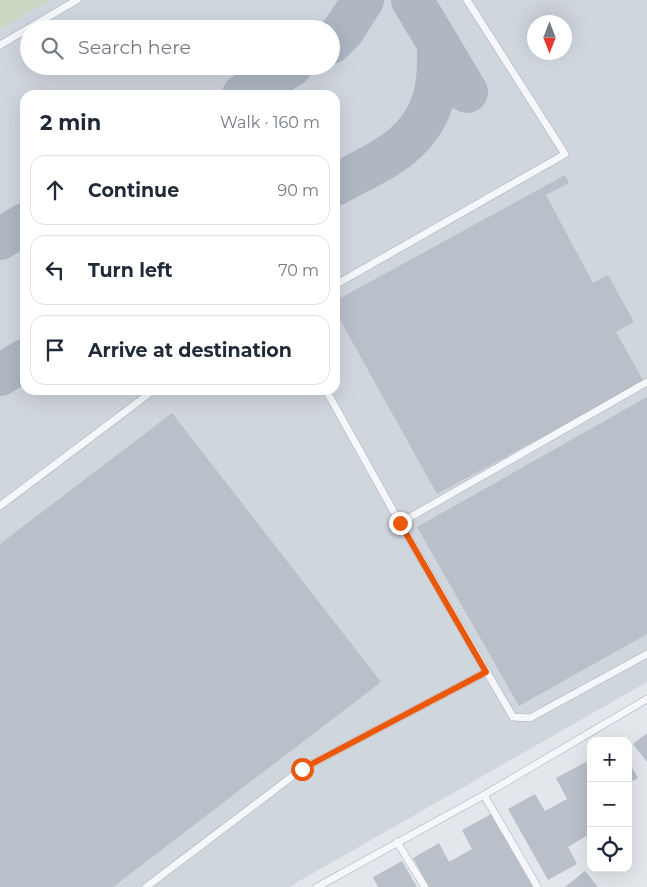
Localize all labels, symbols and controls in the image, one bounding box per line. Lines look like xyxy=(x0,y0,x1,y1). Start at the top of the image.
north arrow xyxy=(527,15,572,60)
search box xyxy=(20,20,340,75)
icon: search xyxy=(38,34,66,62)
text: Search here xyxy=(78,36,191,59)
text: 2 min xyxy=(40,110,101,135)
text: Walk · 160 m xyxy=(220,113,320,132)
icon: ahead xyxy=(41,176,69,204)
text: Continue xyxy=(88,179,179,202)
text: 90 m xyxy=(277,181,319,200)
icon: left xyxy=(41,256,69,284)
text: Turn left xyxy=(88,259,173,282)
text: 70 m xyxy=(278,261,319,280)
icon: arrive xyxy=(41,336,69,364)
text: Arrive at destination xyxy=(88,339,292,362)
route end xyxy=(389,512,412,535)
map controls xyxy=(587,737,632,872)
button: + xyxy=(587,737,632,782)
route start xyxy=(291,758,314,781)
button: − xyxy=(587,782,632,827)
button: locate xyxy=(587,827,632,872)

